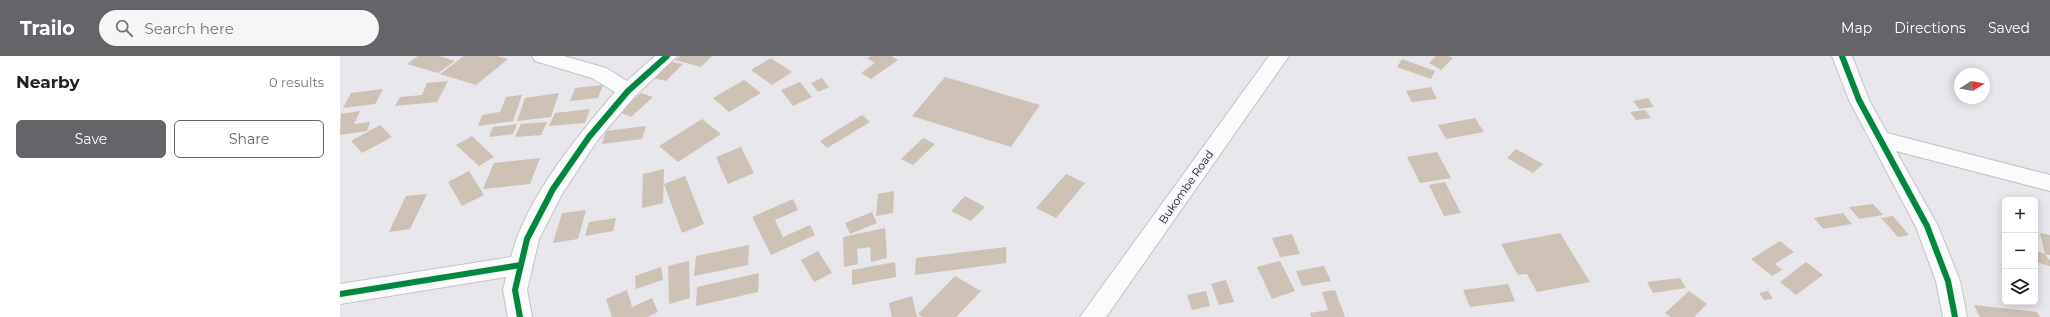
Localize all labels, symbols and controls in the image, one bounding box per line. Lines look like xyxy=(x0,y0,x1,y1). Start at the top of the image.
search box xyxy=(99,10,379,46)
text: Trailo xyxy=(20,17,75,40)
icon: search xyxy=(113,17,135,39)
text: Search here xyxy=(145,19,234,38)
text: Map xyxy=(1841,19,1872,37)
text: Directions xyxy=(1894,19,1966,37)
text: Saved xyxy=(1988,19,2030,37)
north arrow xyxy=(1954,68,1990,104)
text: Nearby xyxy=(16,72,80,92)
text: 0 results xyxy=(269,74,324,90)
button: Save xyxy=(16,120,166,158)
button: Share xyxy=(174,120,324,158)
street label: Bukombe Road xyxy=(1156,148,1216,226)
map controls xyxy=(2002,197,2038,305)
button: + xyxy=(2002,197,2038,233)
button: − xyxy=(2002,233,2038,269)
button: layers xyxy=(2002,269,2038,305)

